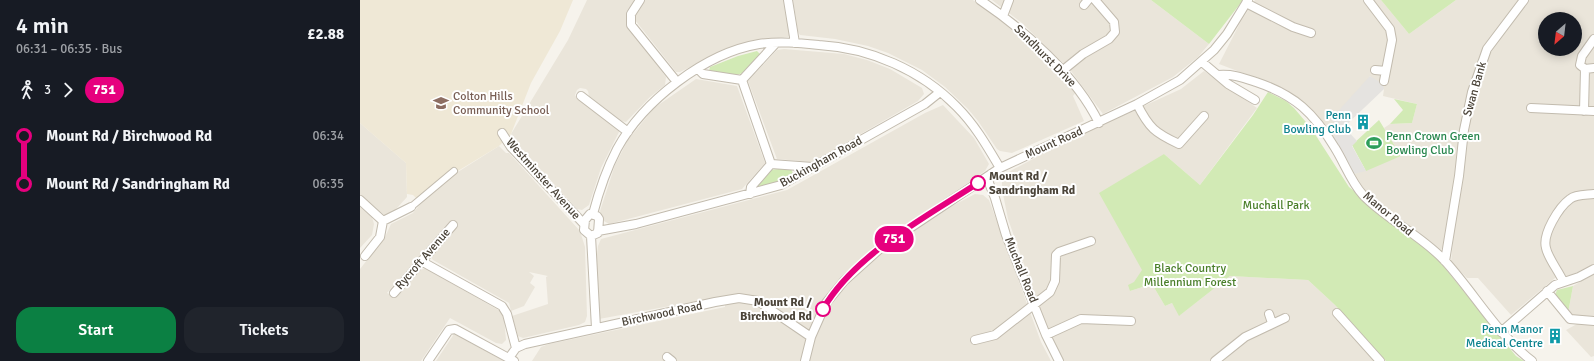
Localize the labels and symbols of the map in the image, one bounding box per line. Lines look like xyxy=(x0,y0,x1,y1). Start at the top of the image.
north arrow xyxy=(1538,12,1582,56)
street label: Sandhurst Drive xyxy=(1011,22,1079,90)
street label: Swan Bank xyxy=(1460,60,1490,118)
place label: Colton Hills Community School xyxy=(453,89,550,118)
school or university icon: Colton Hills Community School xyxy=(432,94,450,112)
place label: Penn Bowling Club xyxy=(1283,108,1351,137)
building icon: Penn Bowling Club xyxy=(1354,113,1372,131)
street label: Mount Road xyxy=(1023,124,1085,162)
place label: Penn Crown Green Bowling Club xyxy=(1386,129,1480,158)
street label: Buckingham Road xyxy=(777,133,865,191)
sports icon: Penn Crown Green Bowling Club xyxy=(1365,134,1383,152)
street label: Westminster Avenue xyxy=(502,135,584,223)
place label: Mount Rd / Sandringham Rd xyxy=(989,169,1076,198)
marker: Mount Rd / Sandringham Rd xyxy=(970,175,986,191)
street label: Manor Road xyxy=(1360,189,1416,239)
park label: Muchall Park xyxy=(1242,198,1310,213)
street label: Rycroft Avenue xyxy=(392,225,454,293)
line badge: 751 xyxy=(871,226,917,252)
street label: Muchall Road xyxy=(1001,235,1041,305)
park label: Black Country Millennium Forest xyxy=(1144,261,1236,290)
place label: Mount Rd / Birchwood Rd xyxy=(740,295,813,324)
street label: Birchwood Road xyxy=(620,298,704,330)
marker: Mount Rd / Birchwood Rd xyxy=(815,301,831,317)
place label: Penn Manor Medical Centre xyxy=(1466,322,1544,351)
building icon: Penn Manor Medical Centre xyxy=(1546,327,1564,345)

